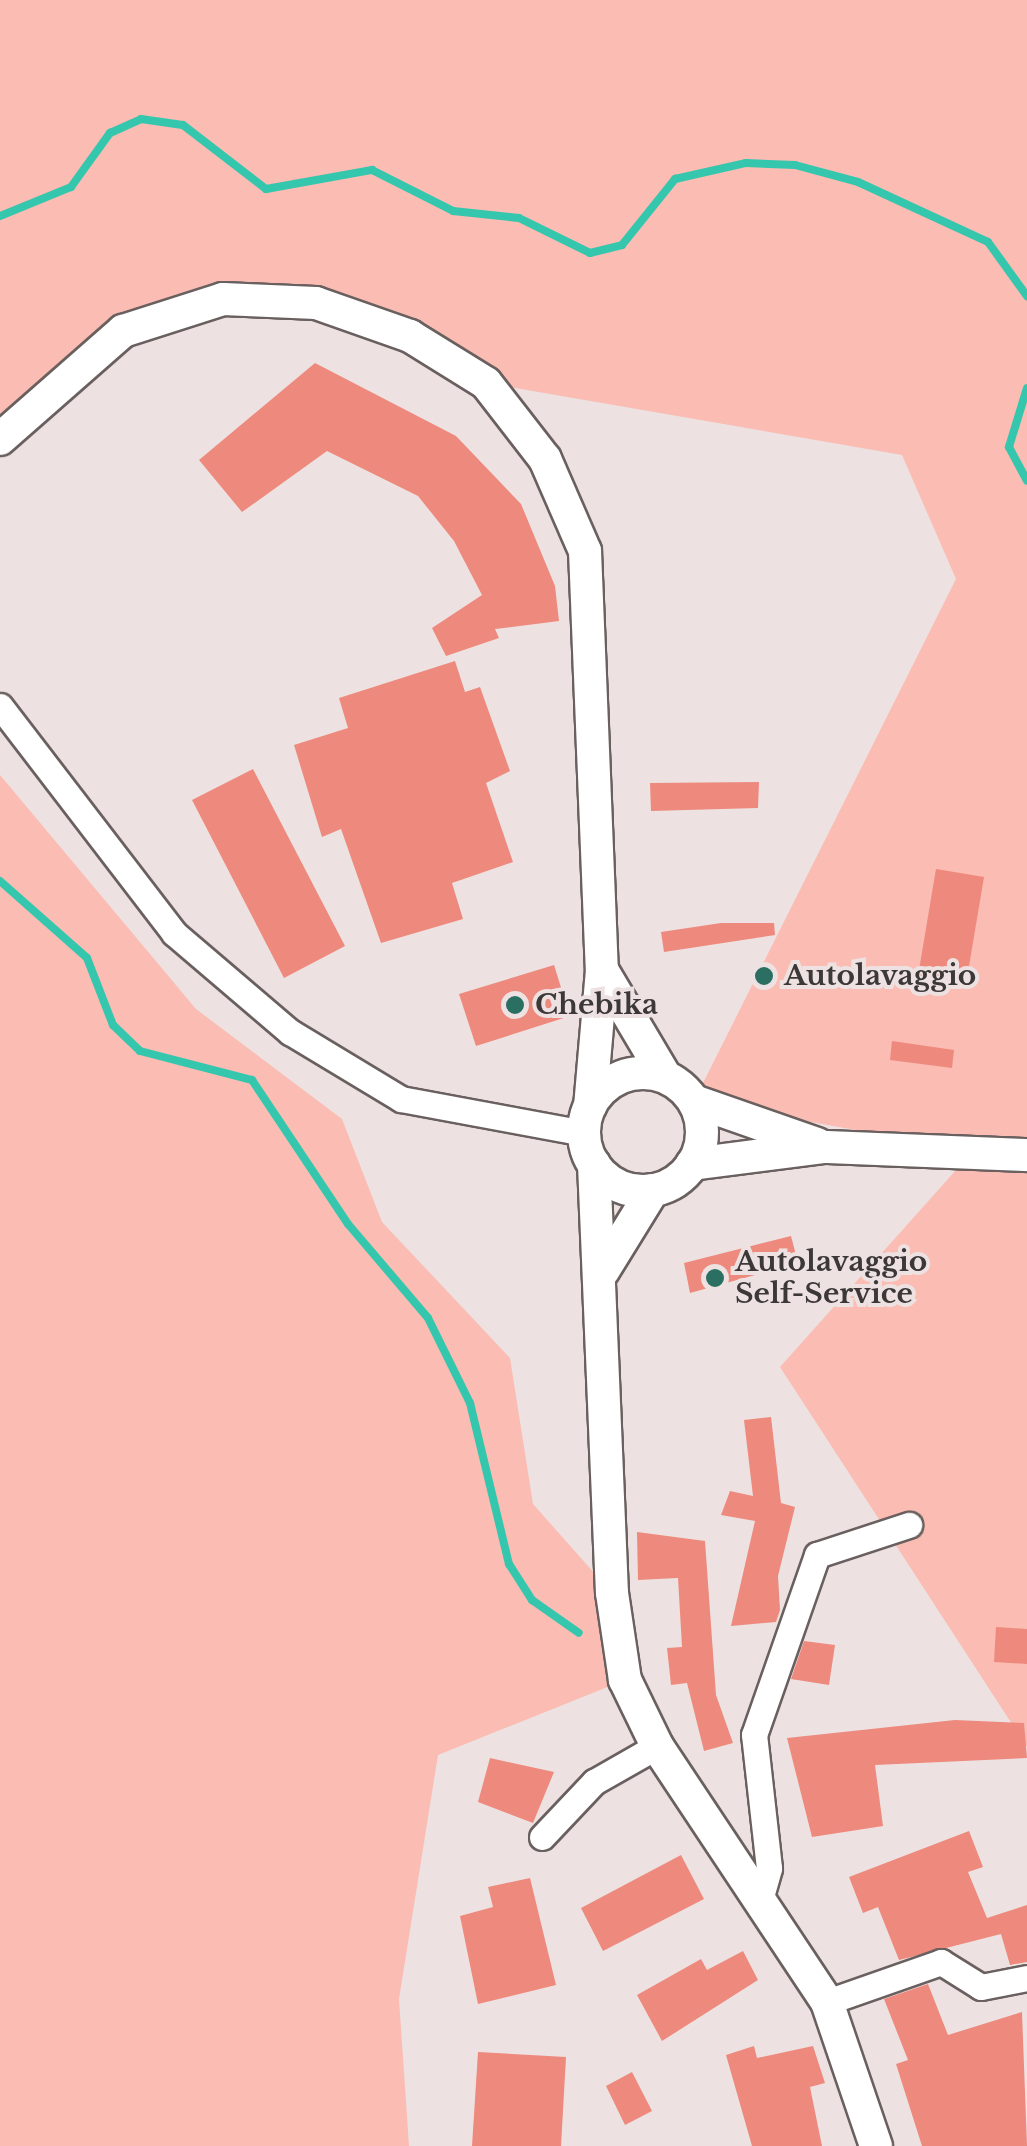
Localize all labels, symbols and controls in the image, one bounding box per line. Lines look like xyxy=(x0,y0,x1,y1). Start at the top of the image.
place label: Autolavaggio xyxy=(784,959,976,993)
marker: Autolavaggio xyxy=(753,965,775,987)
place label: Chebika xyxy=(535,988,658,1022)
marker: Chebika xyxy=(504,994,526,1016)
place label: Autolavaggio Self-Service xyxy=(735,1245,927,1311)
marker: Autolavaggio Self-Service xyxy=(704,1267,726,1289)

